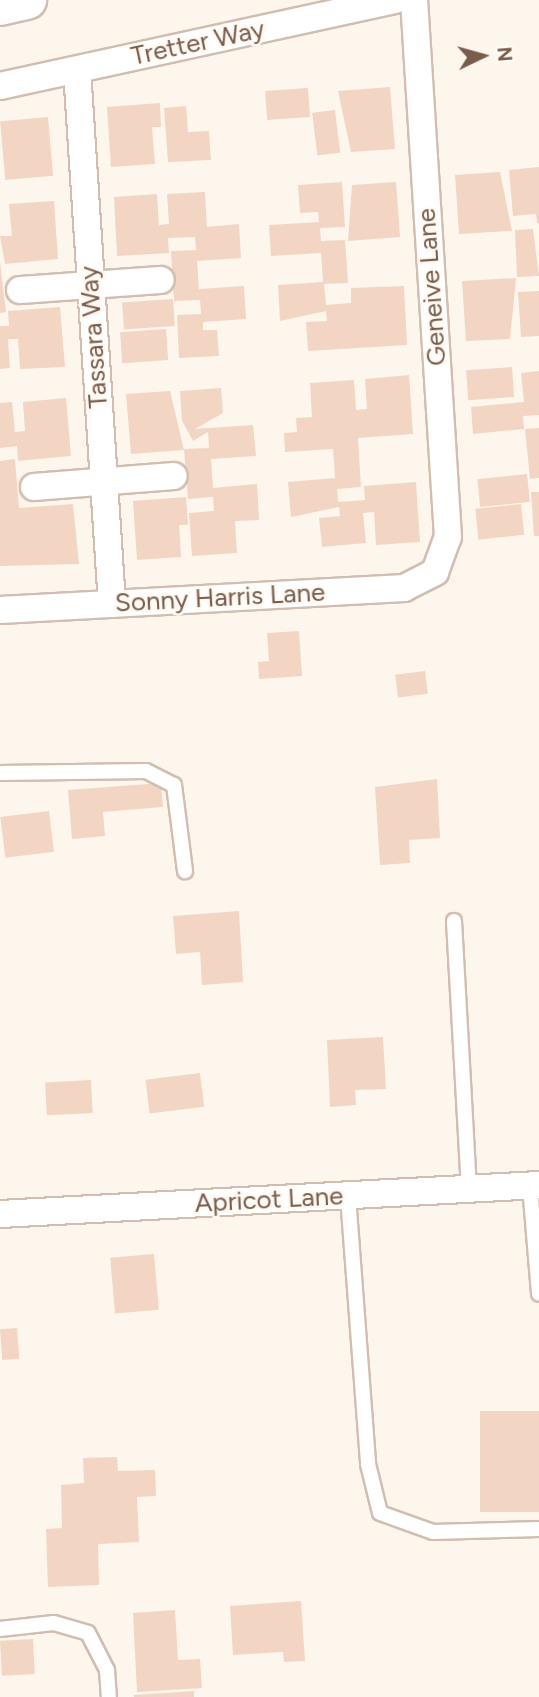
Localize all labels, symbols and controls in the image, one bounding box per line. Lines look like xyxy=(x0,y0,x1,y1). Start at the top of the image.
street label: Tretter Way xyxy=(128,14,268,72)
north arrow xyxy=(448,21,518,91)
text: N xyxy=(492,46,517,62)
street label: Geneive Lane xyxy=(411,207,453,367)
street label: Tassara Way xyxy=(73,265,115,409)
street label: Sonny Harris Lane xyxy=(114,577,326,619)
street label: Apricot Lane xyxy=(194,1181,344,1219)

